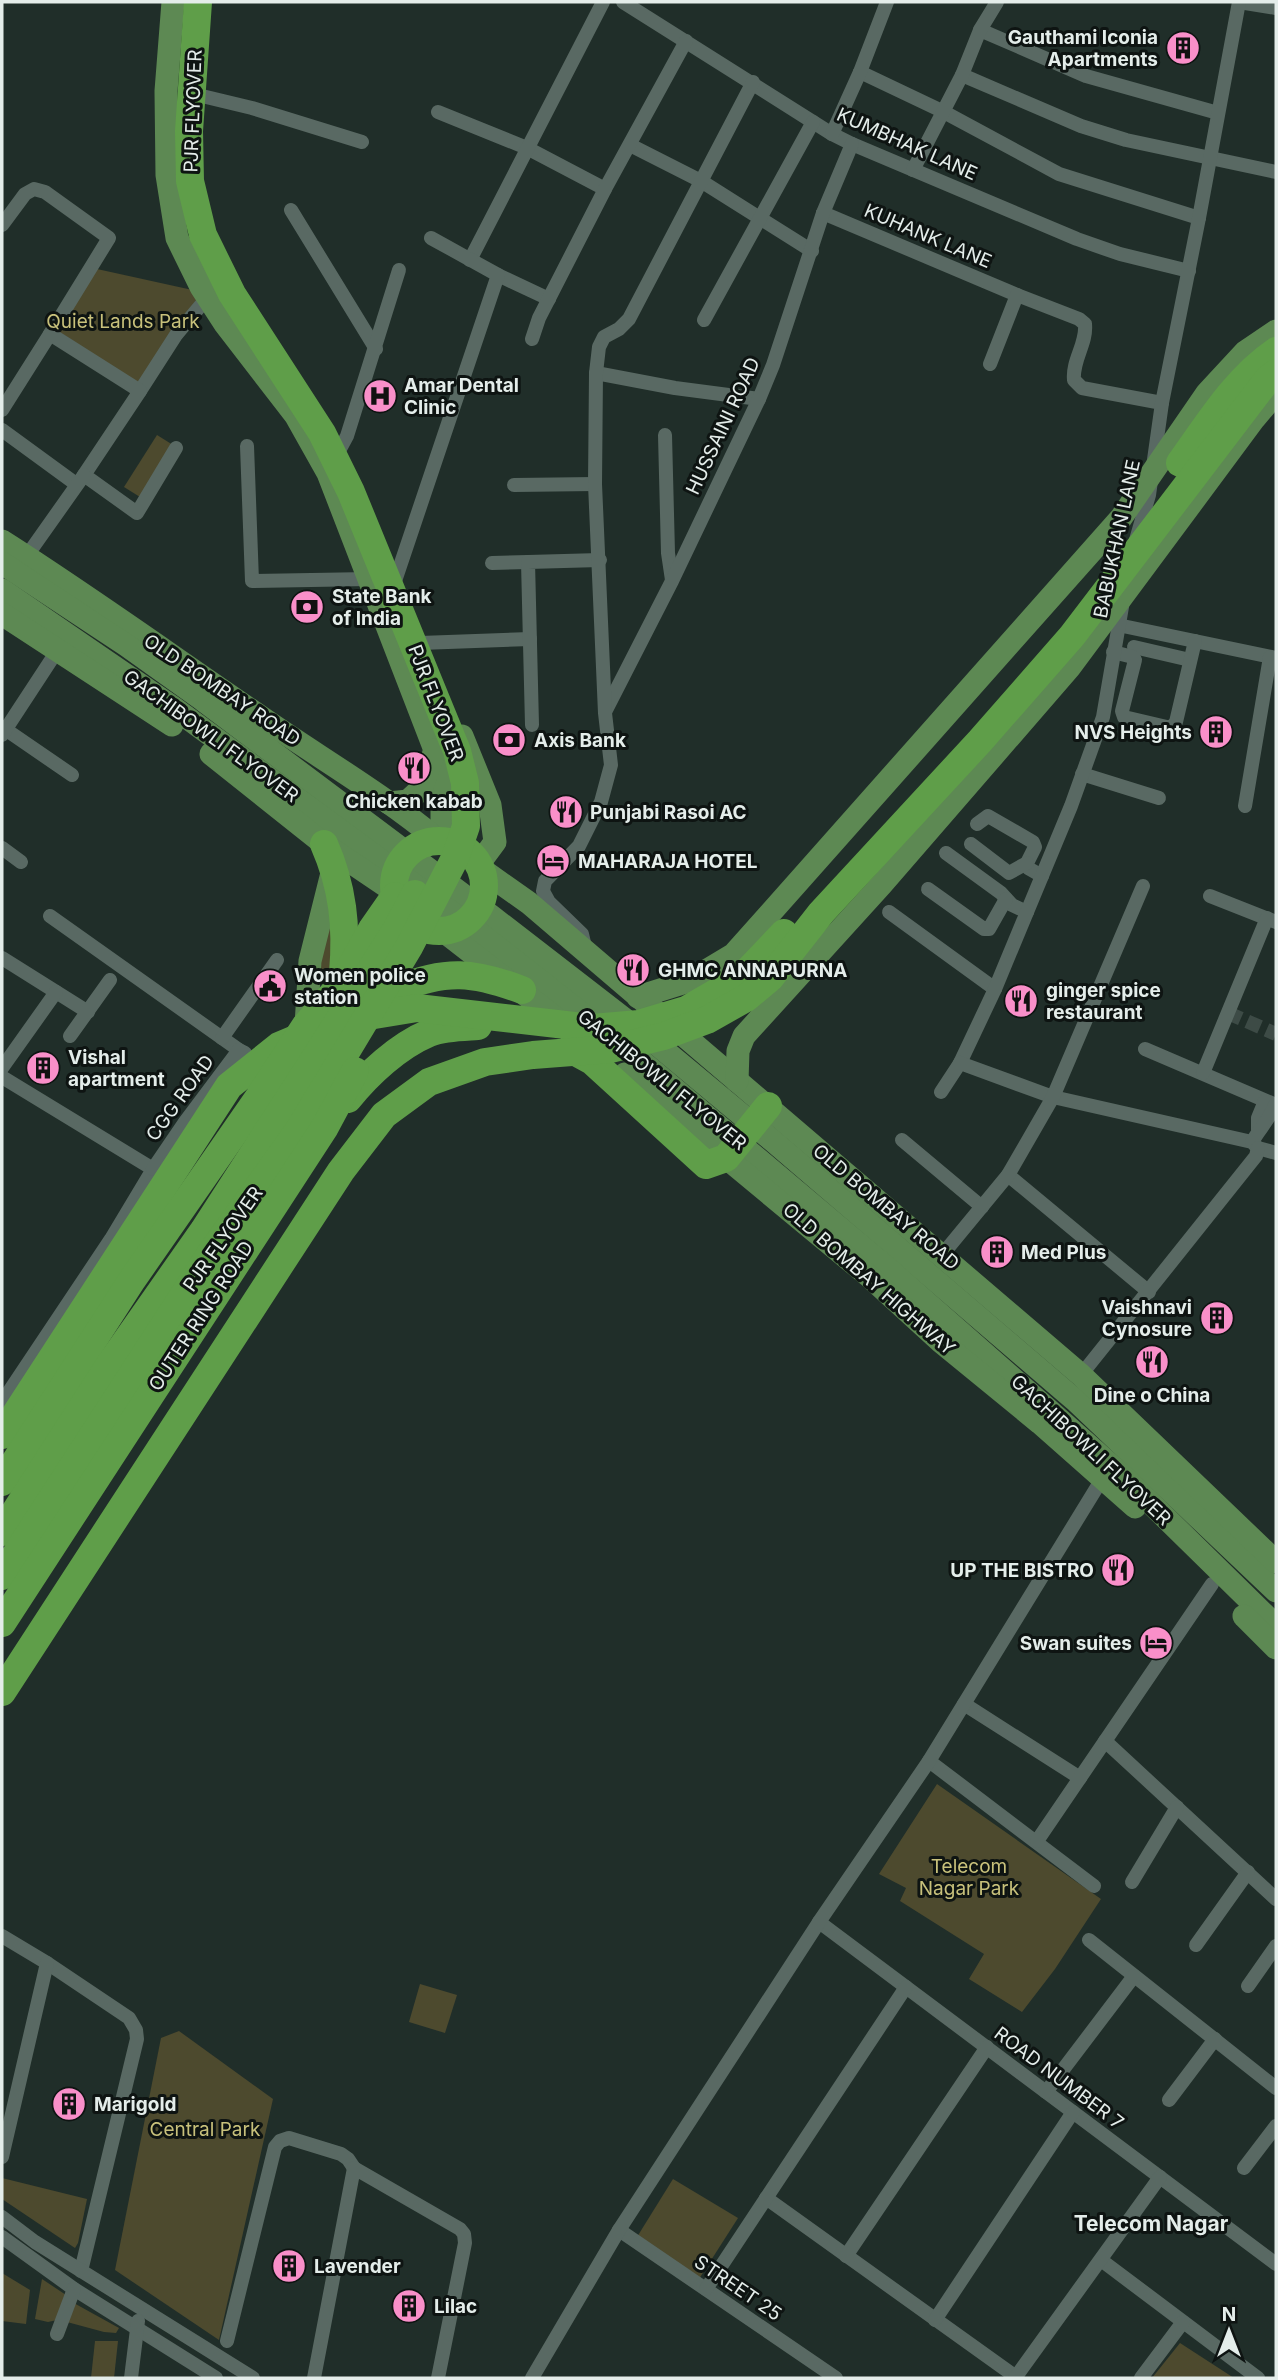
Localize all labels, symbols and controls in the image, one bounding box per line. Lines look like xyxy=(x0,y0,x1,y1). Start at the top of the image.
place label: Gauthami Iconia Apartments xyxy=(1008,26,1158,71)
building icon: Gauthami Iconia Apartments xyxy=(1164,29,1202,67)
street label: PJR FLYOVER xyxy=(179,49,207,173)
street label: KUMBHAK LANE xyxy=(833,103,981,185)
street label: KUHANK LANE xyxy=(861,199,995,273)
park label: Quiet Lands Park xyxy=(46,310,200,333)
street label: HUSSAINI ROAD xyxy=(681,354,765,498)
place label: Amar Dental Clinic xyxy=(404,374,519,419)
hospital icon: Amar Dental Clinic xyxy=(361,377,399,415)
street label: BABUKHAN LANE xyxy=(1089,458,1145,620)
place label: State Bank of India xyxy=(332,585,432,630)
bank icon: State Bank of India xyxy=(288,588,326,626)
street label: OLD BOMBAY ROAD xyxy=(139,629,305,751)
street label: PJR FLYOVER xyxy=(403,641,469,765)
street label: GACHIBOWLI FLYOVER xyxy=(119,665,303,807)
building icon: NVS Heights xyxy=(1197,713,1235,751)
bank icon: Axis Bank xyxy=(490,721,528,759)
place label: NVS Heights xyxy=(1074,721,1192,744)
place label: Axis Bank xyxy=(534,729,626,752)
restaurant icon: Chicken kabab xyxy=(395,749,433,787)
place label: Chicken kabab xyxy=(345,790,483,813)
restaurant icon: Punjabi Rasoi AC xyxy=(547,793,585,831)
place label: Punjabi Rasoi AC xyxy=(590,801,747,824)
hotel icon: MAHARAJA HOTEL xyxy=(534,842,572,880)
place label: MAHARAJA HOTEL xyxy=(578,850,758,873)
restaurant icon: GHMC ANNAPURNA xyxy=(614,951,652,989)
place label: GHMC ANNAPURNA xyxy=(658,959,847,982)
place label: Women police station xyxy=(294,964,426,1009)
public building icon: Women police station xyxy=(251,967,289,1005)
place label: ginger spice restaurant xyxy=(1046,979,1161,1024)
restaurant icon: ginger spice restaurant xyxy=(1002,982,1040,1020)
street label: GACHIBOWLI FLYOVER xyxy=(573,1005,751,1155)
place label: Vishal apartment xyxy=(68,1046,165,1091)
building icon: Vishal apartment xyxy=(24,1049,62,1087)
street label: CGG ROAD xyxy=(141,1051,219,1145)
street label: OLD BOMBAY ROAD xyxy=(808,1139,964,1275)
street label: PJR FLYOVER xyxy=(178,1182,268,1296)
street label: OLD BOMBAY HIGHWAY xyxy=(778,1198,960,1360)
building icon: Med Plus xyxy=(978,1233,1016,1271)
street label: OUTER RING ROAD xyxy=(144,1237,258,1395)
place label: Med Plus xyxy=(1021,1241,1106,1264)
place label: Vaishnavi Cynosure xyxy=(1101,1296,1192,1341)
building icon: Vaishnavi Cynosure xyxy=(1198,1299,1236,1337)
restaurant icon: Dine o China xyxy=(1133,1343,1171,1381)
street label: GACHIBOWLI FLYOVER xyxy=(1006,1370,1176,1530)
place label: Dine o China xyxy=(1094,1384,1210,1407)
restaurant icon: UP THE BISTRO xyxy=(1099,1551,1137,1589)
place label: UP THE BISTRO xyxy=(950,1559,1094,1582)
hotel icon: Swan suites xyxy=(1137,1624,1175,1662)
place label: Swan suites xyxy=(1020,1632,1132,1655)
park label: Telecom Nagar Park xyxy=(919,1855,1020,1900)
street label: ROAD NUMBER 7 xyxy=(990,2022,1128,2134)
building icon: Marigold xyxy=(50,2085,88,2123)
place label: Marigold xyxy=(94,2093,177,2116)
park label: Central Park xyxy=(150,2118,261,2141)
district label: Telecom Nagar xyxy=(1074,2211,1229,2236)
building icon: Lavender xyxy=(270,2247,308,2285)
street label: STREET 25 xyxy=(690,2250,786,2326)
place label: Lavender xyxy=(314,2255,401,2278)
building icon: Lilac xyxy=(390,2287,428,2325)
place label: Lilac xyxy=(434,2295,477,2318)
north arrow xyxy=(1194,2296,1264,2366)
text: N xyxy=(1222,2303,1236,2326)

